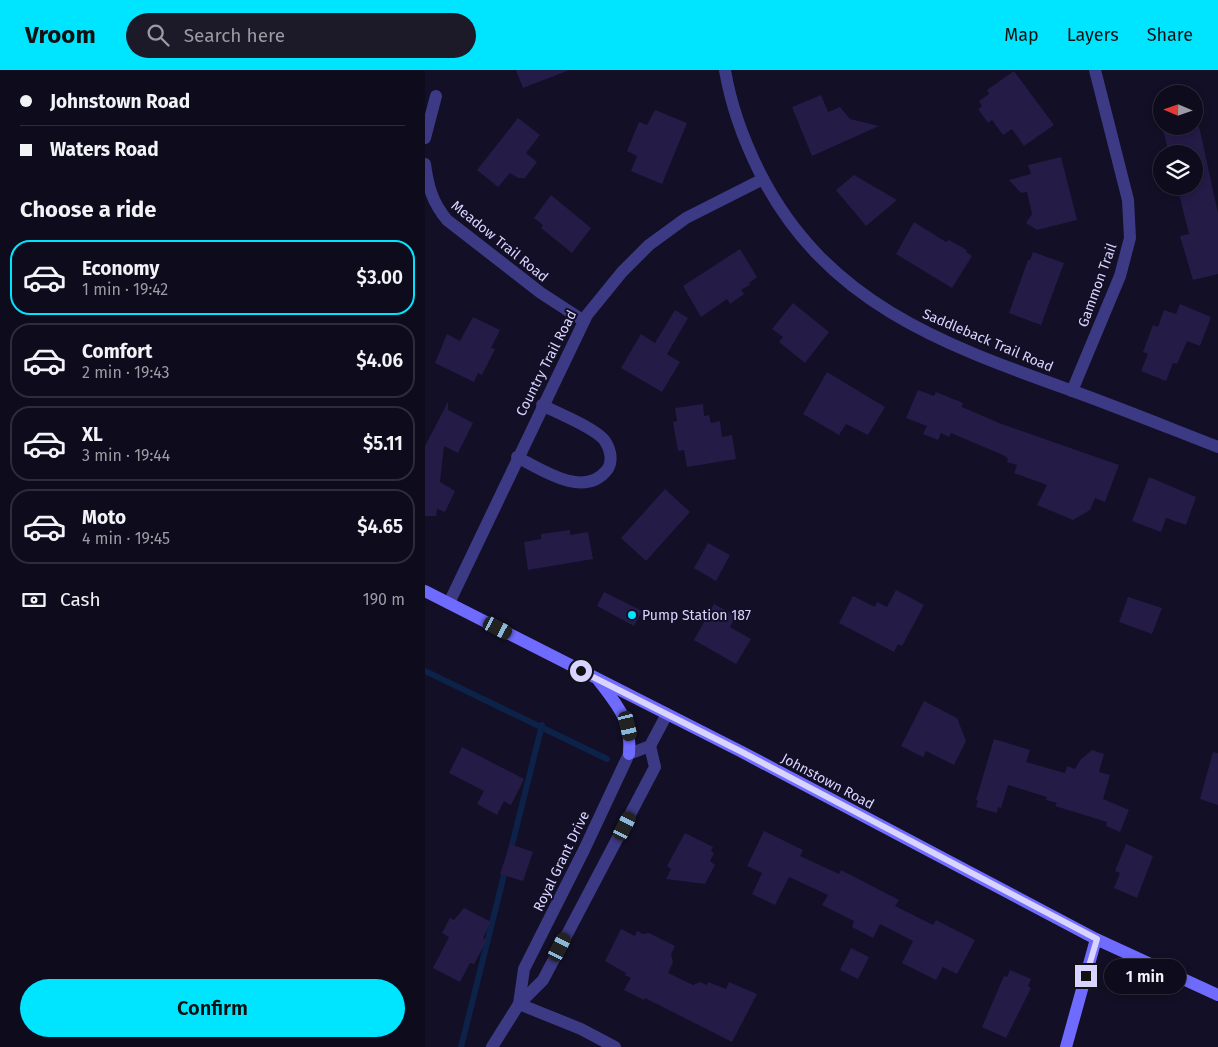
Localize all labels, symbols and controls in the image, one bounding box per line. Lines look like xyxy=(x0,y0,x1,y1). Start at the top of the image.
search box xyxy=(126,13,476,58)
text: Vroom xyxy=(25,21,96,49)
icon: search xyxy=(144,21,172,49)
text: Search here xyxy=(184,24,285,47)
text: Map xyxy=(1004,24,1039,46)
text: Layers xyxy=(1067,24,1119,46)
text: Share xyxy=(1147,24,1193,46)
north arrow xyxy=(1153,85,1203,135)
map controls xyxy=(1153,85,1203,195)
text: Johnstown Road xyxy=(50,90,190,113)
text: Waters Road xyxy=(50,138,159,161)
button: layers xyxy=(1153,145,1203,195)
text: Choose a ride xyxy=(20,196,156,223)
street label: Meadow Trail Road xyxy=(448,197,552,286)
street label: Gammon Trail xyxy=(1074,241,1120,329)
icon: car xyxy=(22,255,67,300)
text: Economy xyxy=(82,257,159,280)
text: $3.00 xyxy=(357,266,403,289)
text: 1 min · 19:42 xyxy=(82,280,168,299)
street label: Saddleback Trail Road xyxy=(920,305,1056,376)
street label: Country Trail Road xyxy=(512,307,580,419)
icon: car xyxy=(22,338,67,383)
text: Comfort xyxy=(82,340,152,363)
text: $4.06 xyxy=(356,349,403,372)
text: 2 min · 19:43 xyxy=(82,363,169,382)
icon: car xyxy=(22,421,67,466)
text: XL xyxy=(82,423,103,446)
text: $5.11 xyxy=(363,432,403,455)
text: 3 min · 19:44 xyxy=(82,446,170,465)
icon: car xyxy=(22,504,67,549)
text: Moto xyxy=(82,506,126,529)
text: $4.65 xyxy=(357,515,403,538)
text: 4 min · 19:45 xyxy=(82,529,170,548)
icon: cash xyxy=(20,586,48,614)
text: Cash xyxy=(60,588,101,611)
text: 190 m xyxy=(363,590,405,609)
place label: Pump Station 187 xyxy=(642,607,751,624)
marker: Pump Station 187 xyxy=(626,609,638,621)
car xyxy=(481,615,514,641)
route start xyxy=(570,660,592,682)
car xyxy=(617,710,638,742)
street label: Johnstown Road xyxy=(778,750,877,813)
street label: Royal Grant Drive xyxy=(530,808,593,914)
car xyxy=(611,809,638,843)
car xyxy=(546,930,573,964)
callout: 1 min xyxy=(1103,958,1186,994)
route end xyxy=(1075,965,1097,987)
text: 1 min xyxy=(1126,967,1164,986)
button: Confirm xyxy=(20,979,405,1037)

